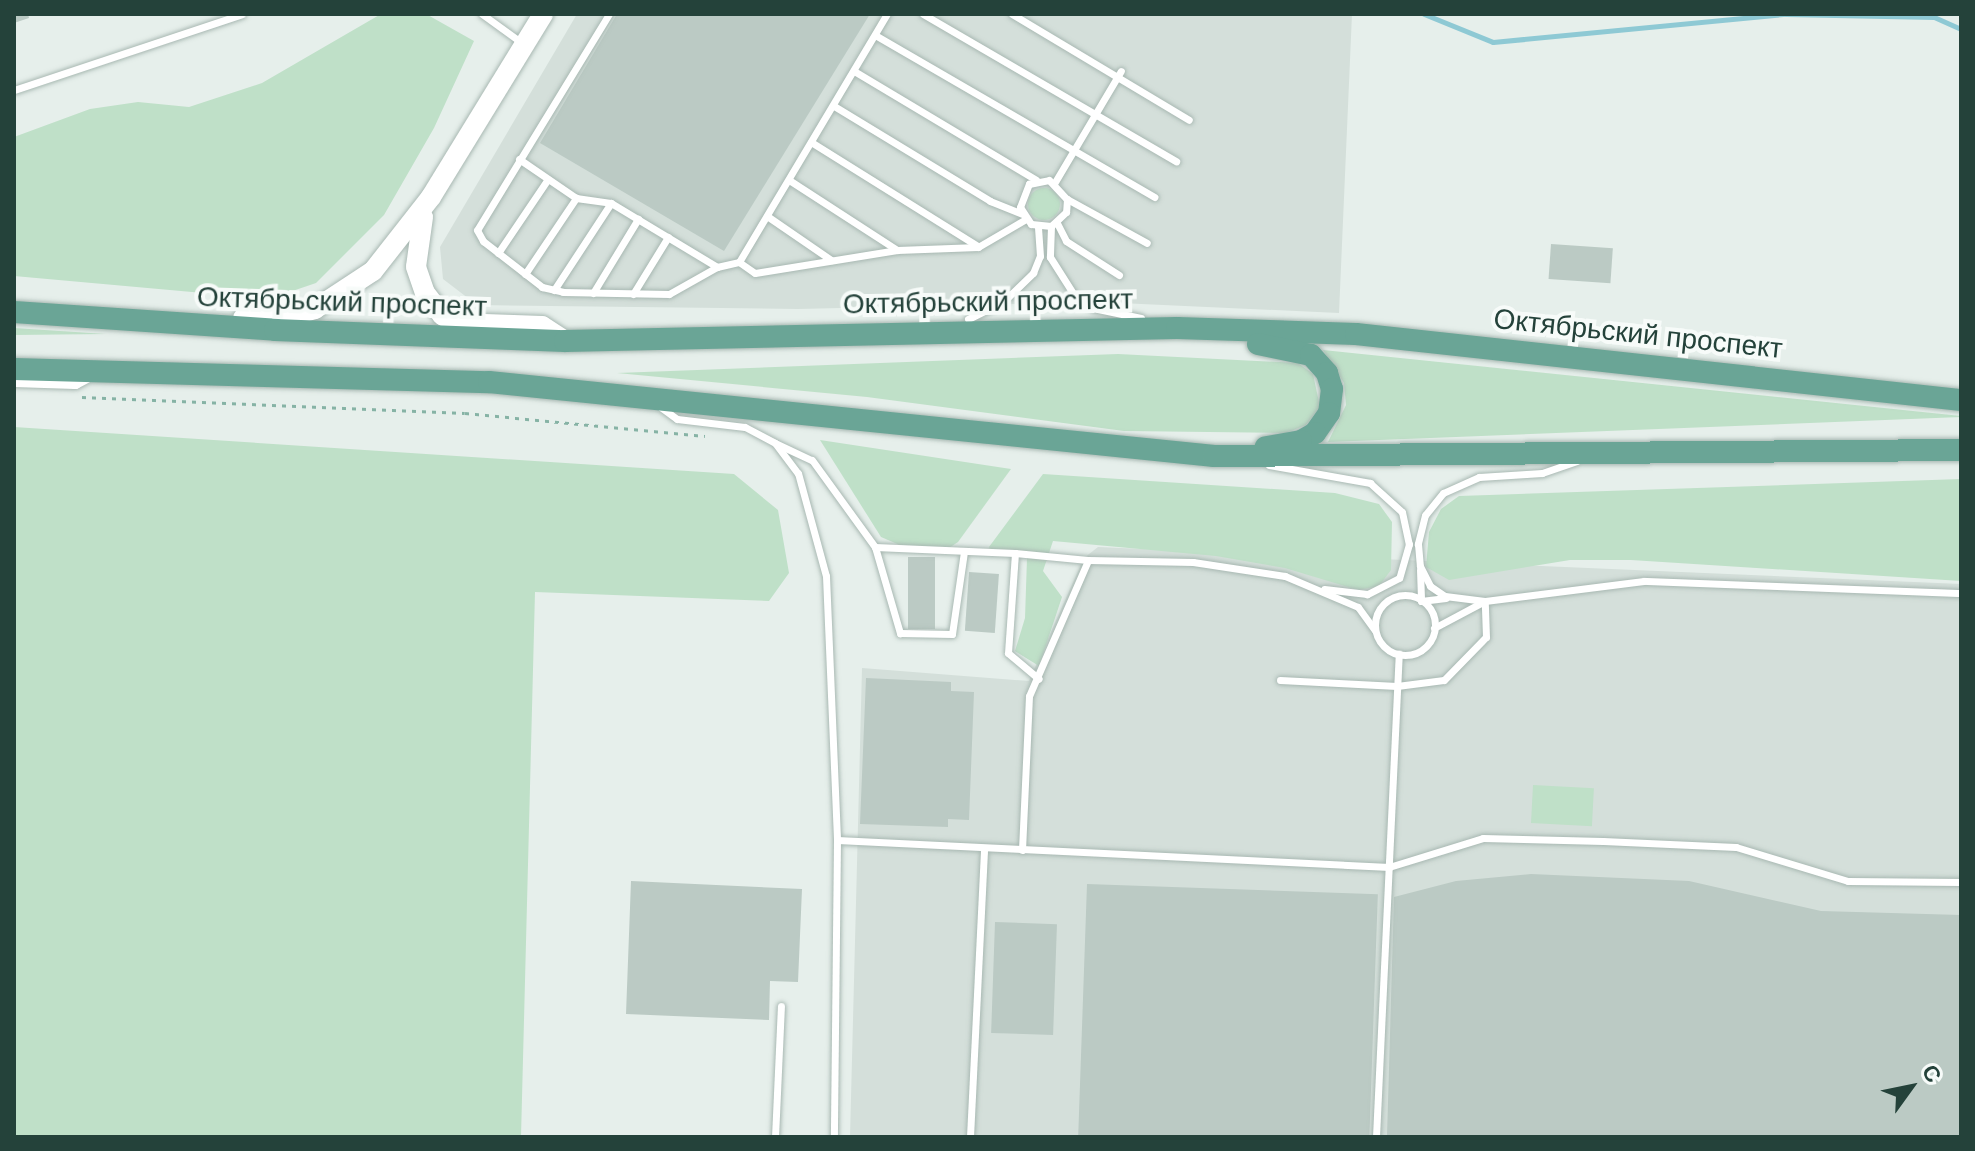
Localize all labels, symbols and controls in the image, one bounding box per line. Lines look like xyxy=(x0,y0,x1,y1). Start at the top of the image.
street label: Октябрьский проспект xyxy=(196,280,488,324)
street label: Октябрьский проспект xyxy=(843,283,1133,321)
street label: Октябрьский проспект xyxy=(1492,302,1784,366)
north arrow xyxy=(1871,1047,1951,1127)
text: С xyxy=(1917,1060,1946,1087)

